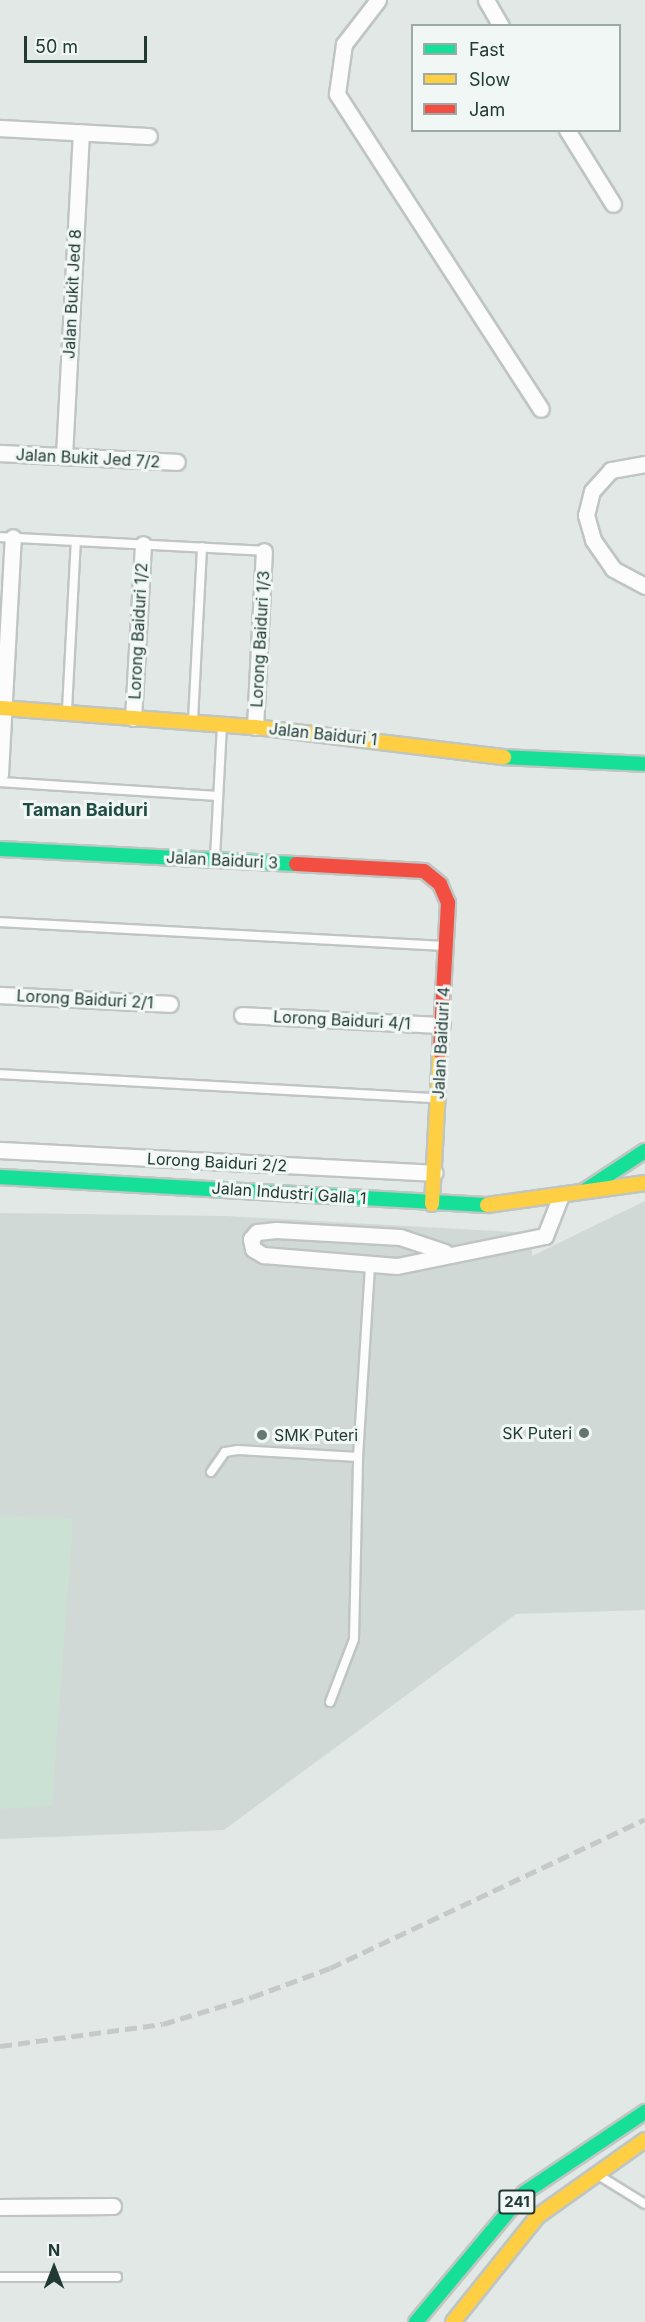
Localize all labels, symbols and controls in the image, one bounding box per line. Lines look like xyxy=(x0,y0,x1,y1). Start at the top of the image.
scale bar xyxy=(27,24,150,62)
legend xyxy=(411,24,621,132)
text: 50 m xyxy=(35,36,78,57)
text: Fast xyxy=(469,39,505,60)
text: Slow xyxy=(469,69,510,90)
text: Jam xyxy=(469,99,505,120)
street label: Jalan Bukit Jed 8 xyxy=(59,229,85,359)
street label: Jalan Bukit Jed 7/2 xyxy=(15,445,161,471)
street label: Lorong Baiduri 1/2 xyxy=(125,562,151,700)
street label: Lorong Baiduri 1/3 xyxy=(247,570,273,708)
street label: Jalan Baiduri 1 xyxy=(268,719,378,749)
district label: Taman Baiduri xyxy=(22,799,148,821)
street label: Jalan Baiduri 3 xyxy=(166,847,278,873)
street label: Lorong Baiduri 2/1 xyxy=(16,986,154,1012)
street label: Jalan Baiduri 4 xyxy=(428,986,454,1100)
street label: Lorong Baiduri 4/1 xyxy=(273,1007,411,1033)
street label: Lorong Baiduri 2/2 xyxy=(146,1149,288,1175)
street label: Jalan Industri Galla 1 xyxy=(211,1178,367,1208)
place label: SK Puteri xyxy=(502,1423,572,1443)
place label: SMK Puteri xyxy=(274,1425,358,1445)
marker: SK Puteri xyxy=(577,1426,591,1440)
marker: SMK Puteri xyxy=(255,1428,269,1442)
road number: 241 xyxy=(498,2190,536,2214)
north arrow xyxy=(24,2238,84,2298)
text: N xyxy=(48,2240,60,2260)

